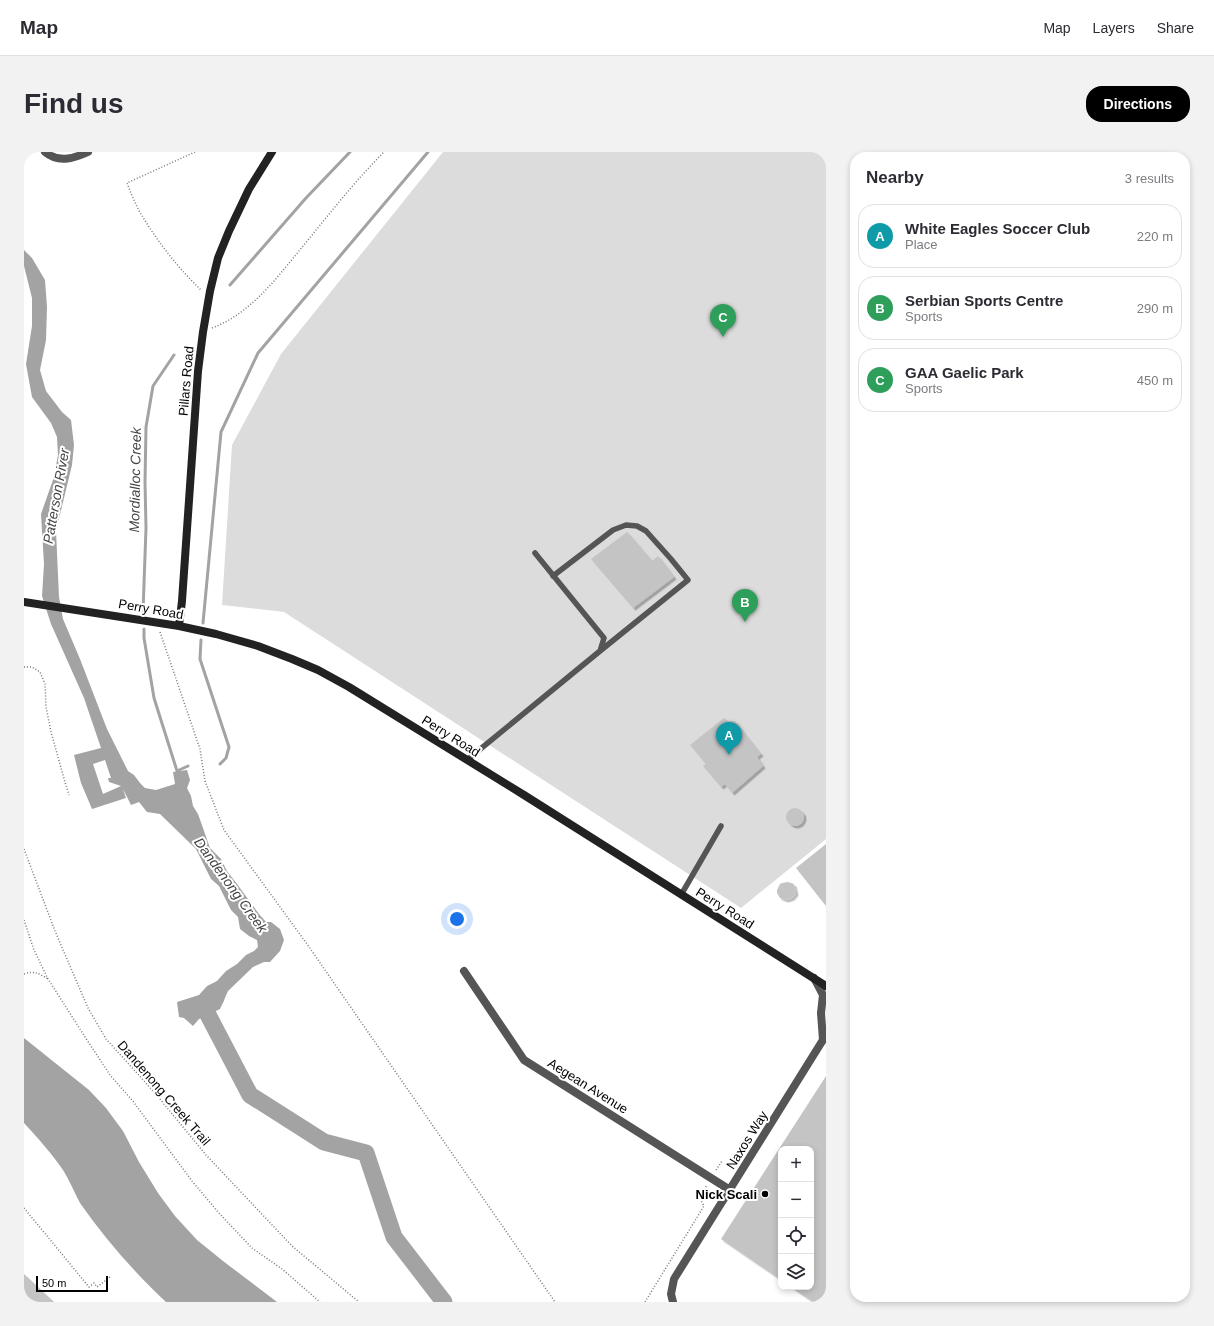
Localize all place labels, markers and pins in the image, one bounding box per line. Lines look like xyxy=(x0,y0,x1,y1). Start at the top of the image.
pin: C xyxy=(710,304,736,337)
pin: B xyxy=(732,589,758,622)
pin: A xyxy=(716,722,742,755)
place label: Nick Scali xyxy=(696,1187,757,1202)
marker: Nick Scali xyxy=(760,1189,770,1199)

